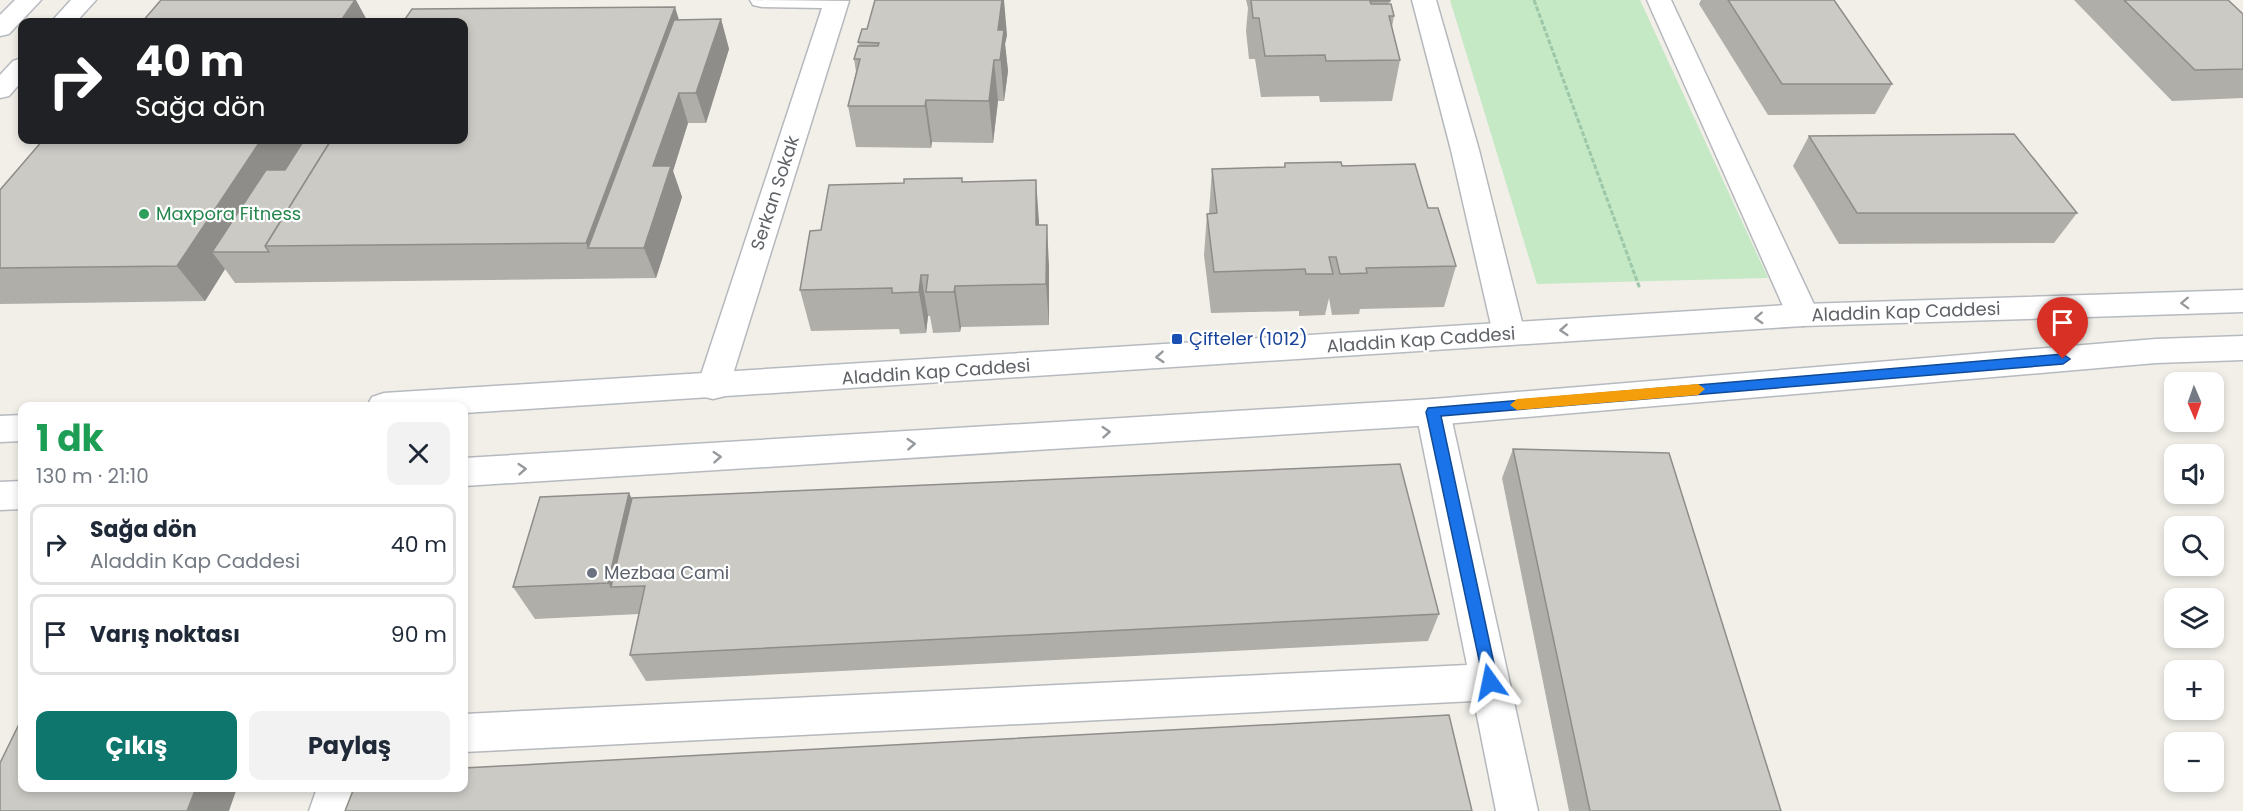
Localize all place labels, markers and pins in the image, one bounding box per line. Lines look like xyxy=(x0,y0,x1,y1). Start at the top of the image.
place label: Maxpora Fitness xyxy=(156,201,301,226)
marker: Maxpora Fitness xyxy=(137,207,151,221)
pin xyxy=(2037,297,2088,359)
place label: Çifteler (1012) xyxy=(1189,326,1308,351)
marker: Çifteler (1012) xyxy=(1170,332,1184,346)
place label: Mezbaa Cami xyxy=(604,560,729,585)
marker: Mezbaa Cami xyxy=(585,566,599,580)

